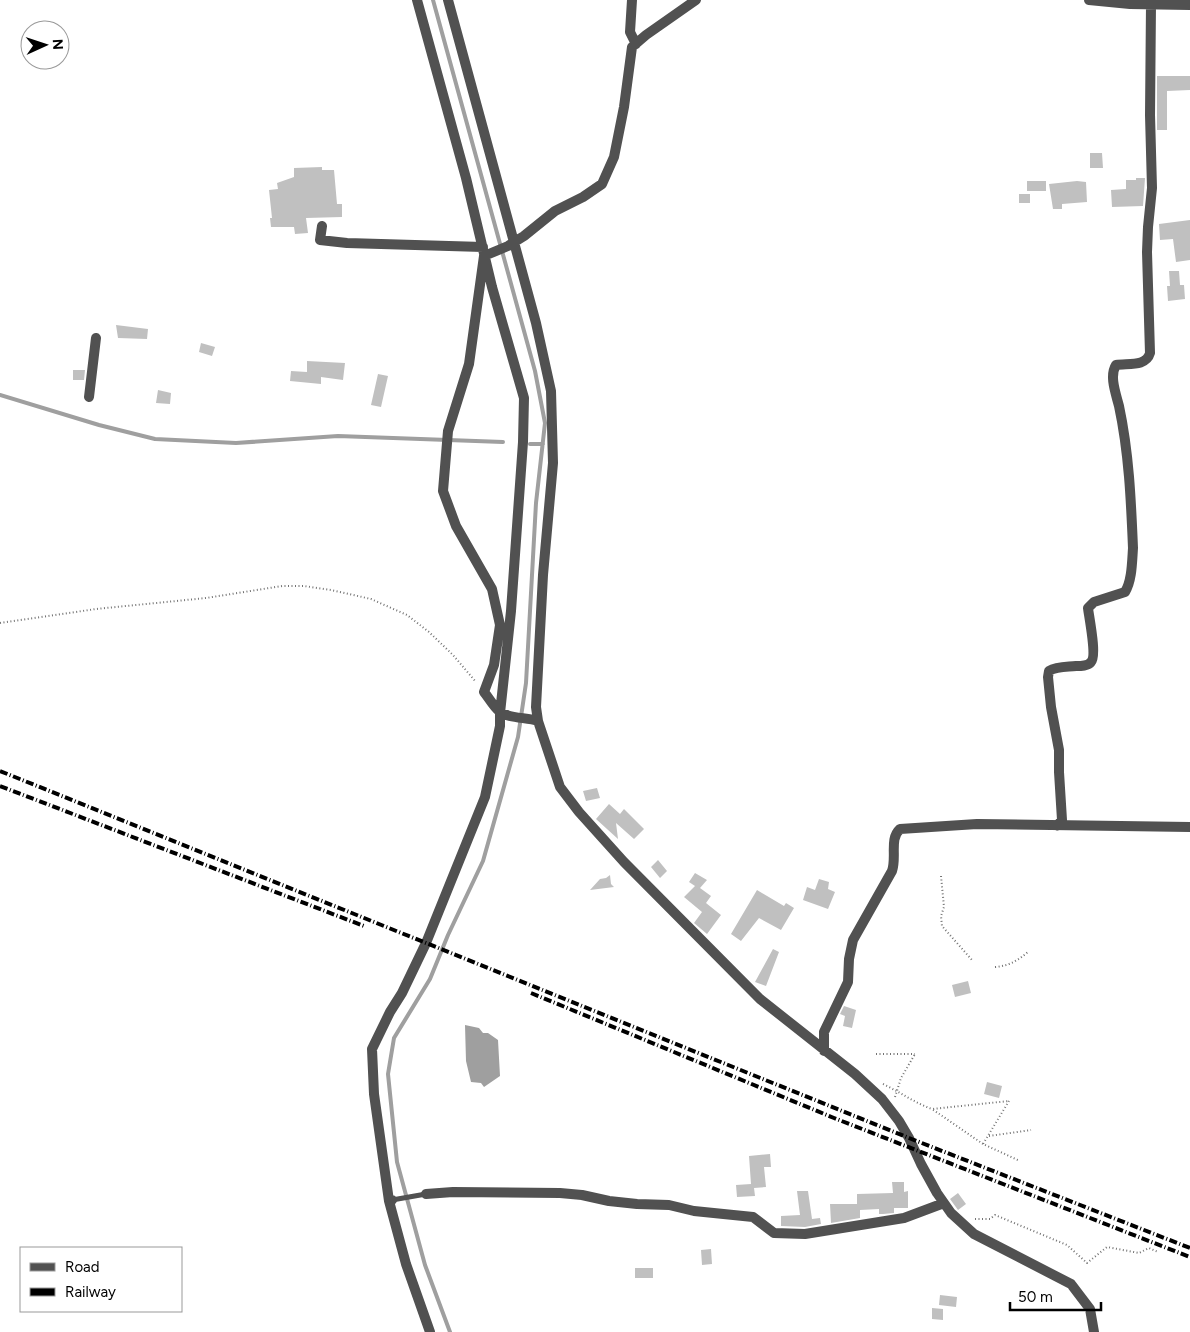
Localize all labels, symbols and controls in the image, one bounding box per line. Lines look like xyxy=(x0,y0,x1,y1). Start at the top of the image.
north arrow xyxy=(20,20,70,70)
text: N xyxy=(49,38,66,50)
legend xyxy=(20,1247,182,1312)
text: Road xyxy=(65,1258,100,1276)
scale bar xyxy=(1010,1280,1101,1312)
text: Railway xyxy=(65,1283,116,1301)
text: 50 m xyxy=(1018,1288,1053,1306)

